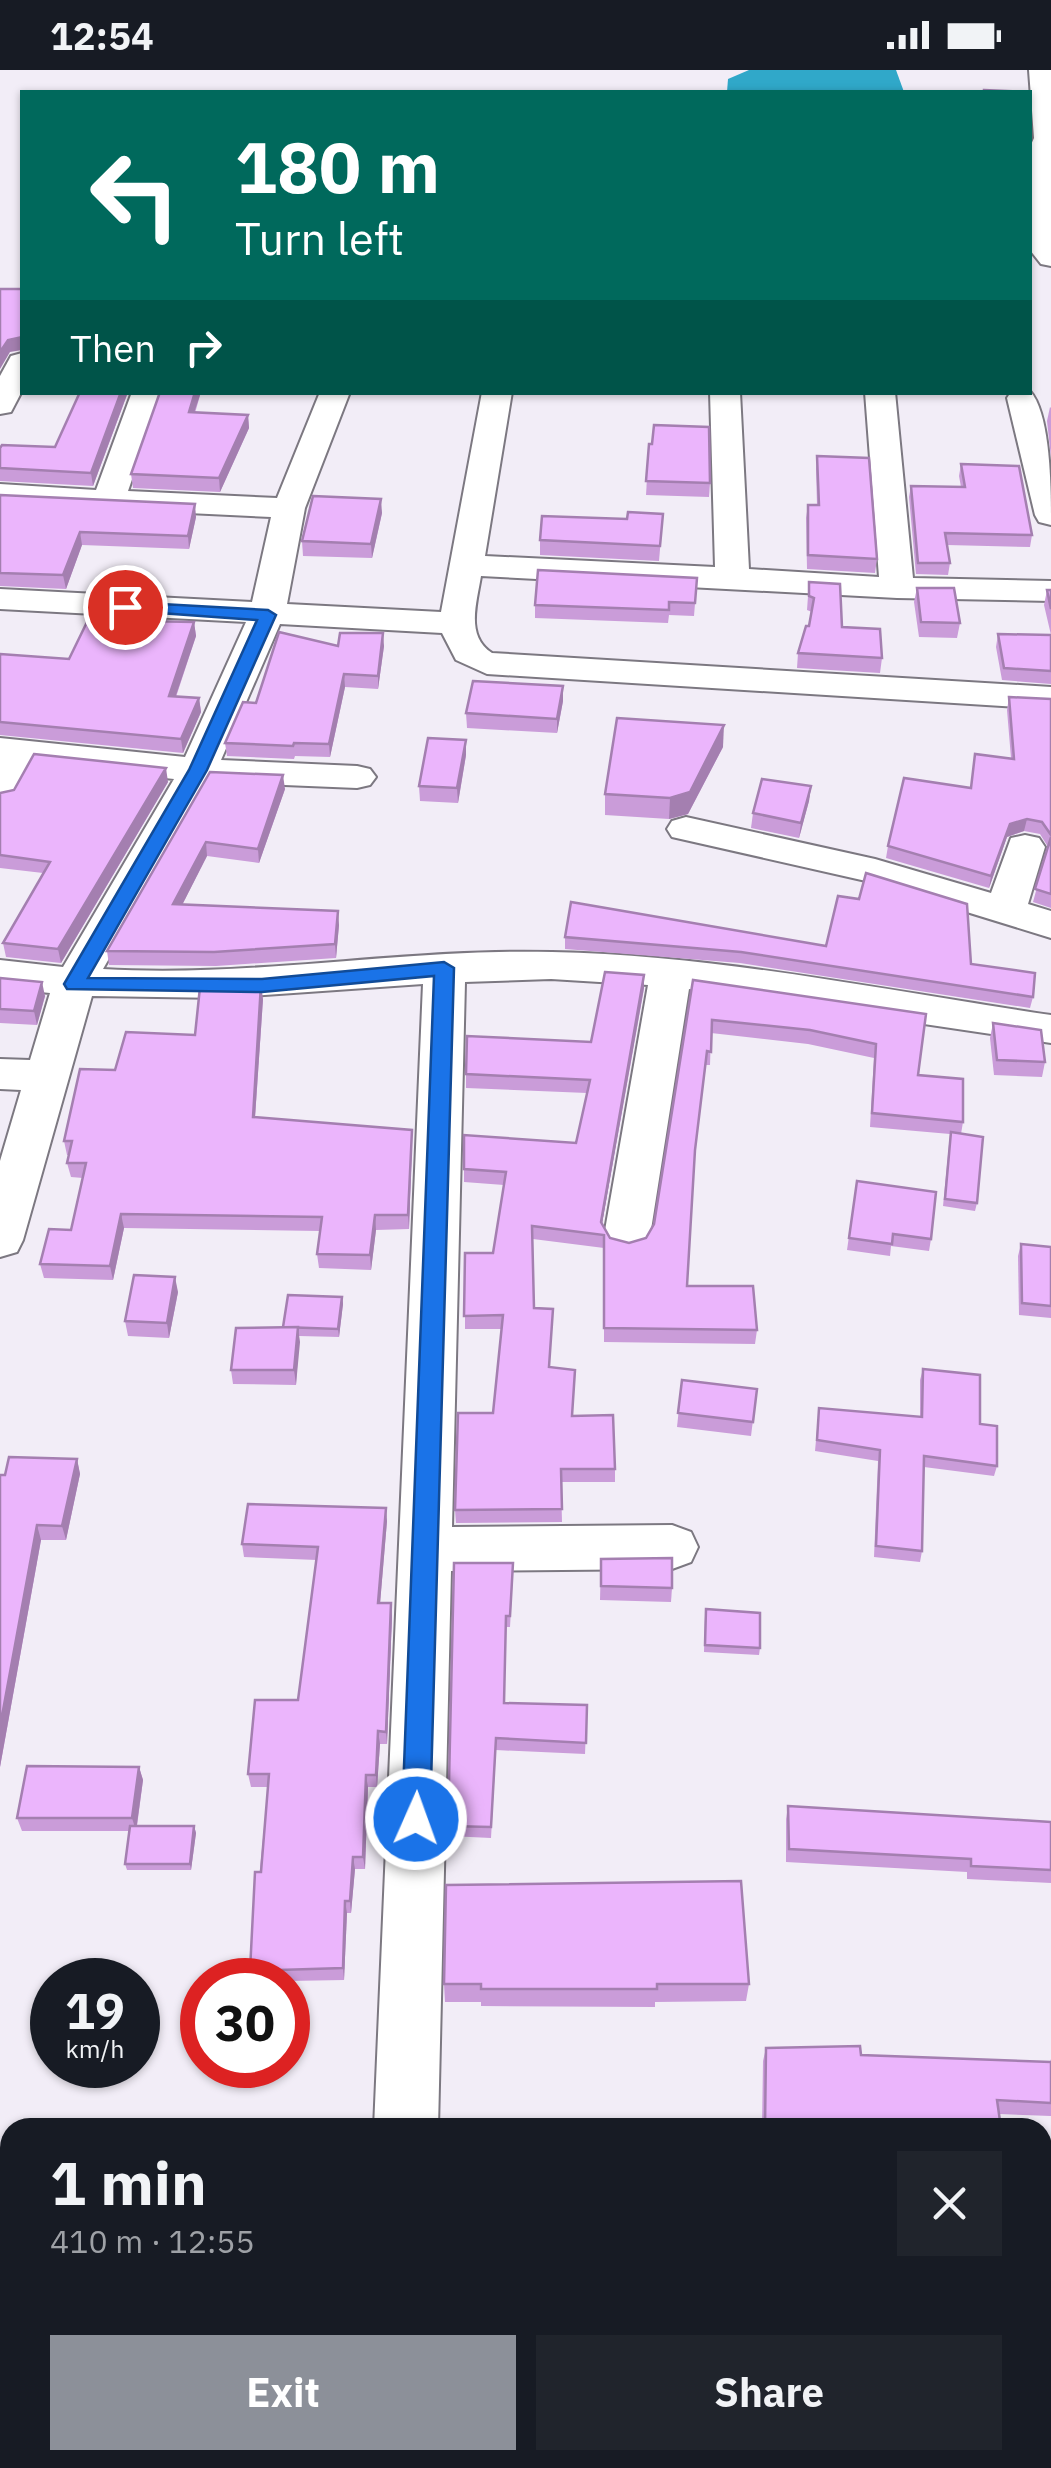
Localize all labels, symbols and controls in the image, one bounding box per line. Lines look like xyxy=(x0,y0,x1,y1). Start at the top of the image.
text: 12:54 xyxy=(50,11,154,60)
text: 180 m xyxy=(235,121,440,212)
icon: left xyxy=(70,130,200,260)
text: Turn left xyxy=(235,209,404,267)
icon: right xyxy=(176,320,231,375)
text: Then xyxy=(70,323,156,372)
pin xyxy=(83,565,168,650)
icon: arrive xyxy=(98,580,153,635)
position arrow xyxy=(364,1767,468,1871)
speed limit sign: 30 xyxy=(180,1958,310,2088)
text: 19 xyxy=(65,1978,125,2043)
text: km/h xyxy=(66,2032,124,2065)
text: 1 min xyxy=(50,2143,207,2222)
button: close xyxy=(897,2151,1002,2256)
text: 410 m · 12:55 xyxy=(50,2220,255,2262)
button: Exit xyxy=(50,2335,516,2450)
button: Share xyxy=(536,2335,1002,2450)

